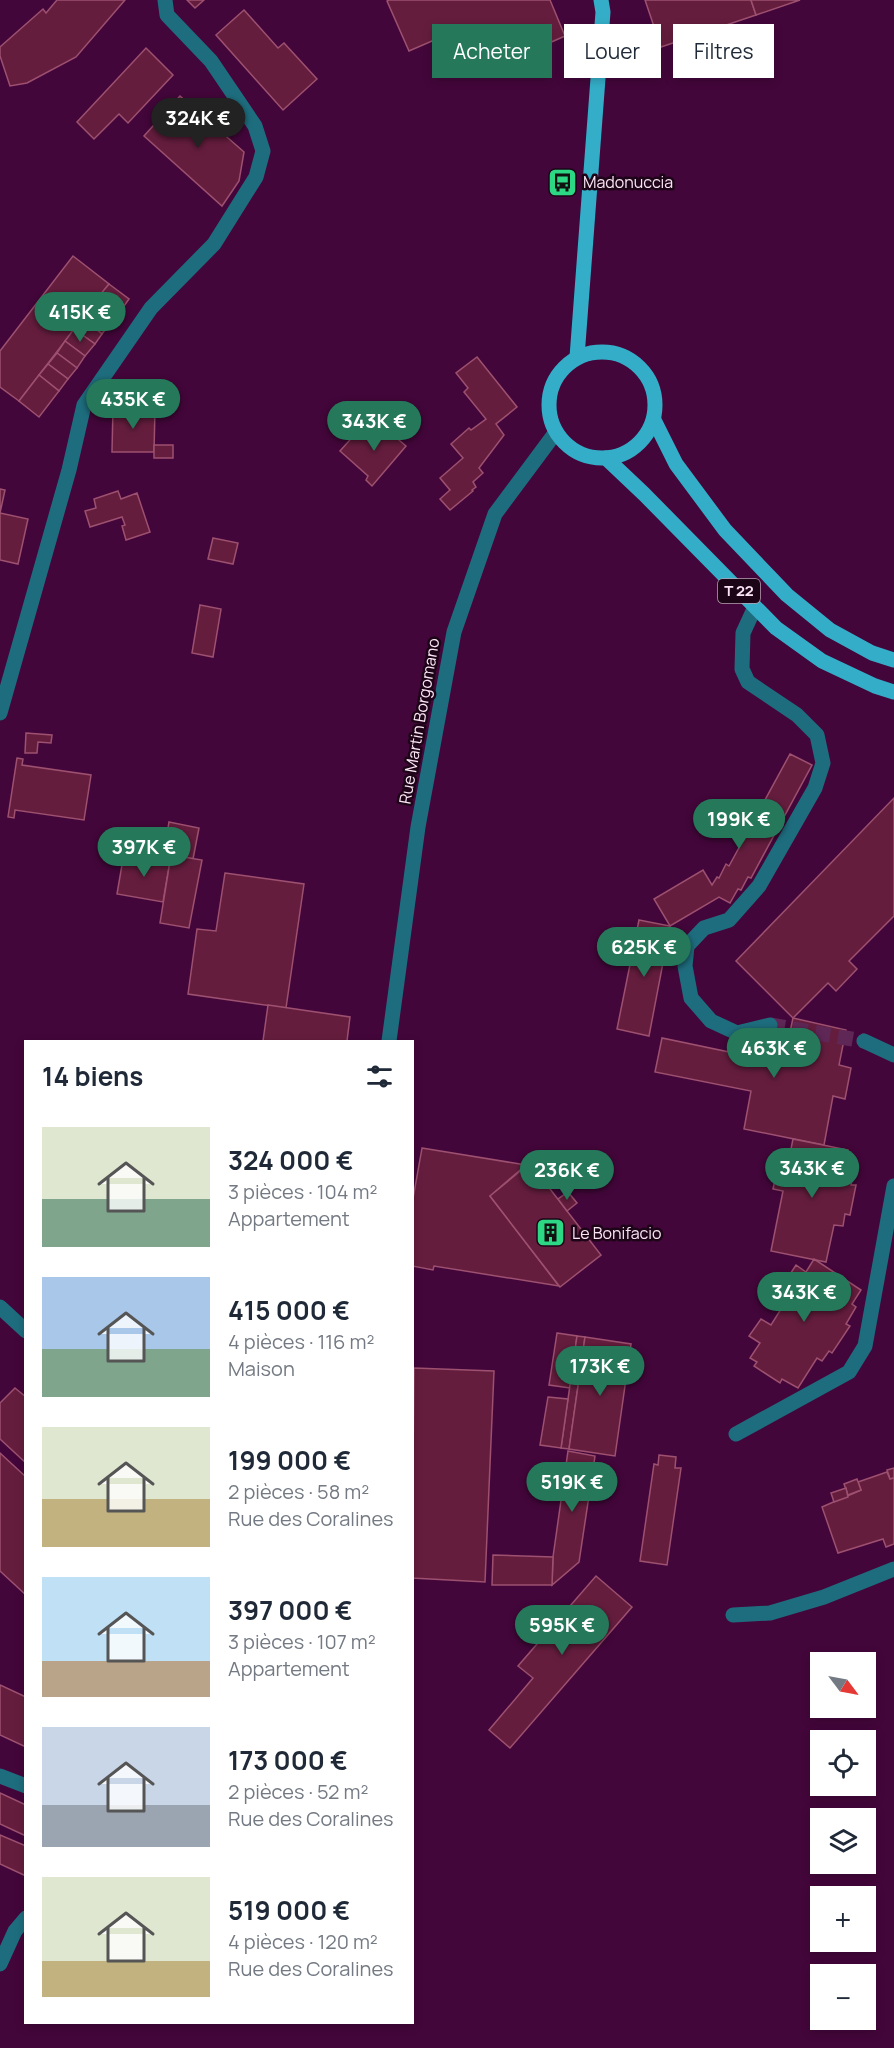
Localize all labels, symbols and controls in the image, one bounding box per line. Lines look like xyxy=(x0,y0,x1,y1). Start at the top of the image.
chip: Acheter xyxy=(432,24,552,78)
chip: Louer xyxy=(564,24,661,78)
chip: Filtres xyxy=(673,24,774,78)
pin: 324K € xyxy=(149,98,247,149)
text: 324K € xyxy=(165,104,231,131)
bus stop icon: Madonuccia xyxy=(546,166,578,198)
place label: Madonuccia xyxy=(583,171,673,193)
pin: 415K € xyxy=(31,292,129,343)
text: 415K € xyxy=(49,298,111,325)
pin: 435K € xyxy=(84,379,182,430)
text: 435K € xyxy=(100,385,166,412)
pin: 343K € xyxy=(325,401,423,452)
text: 343K € xyxy=(341,407,407,434)
road number: T 22 xyxy=(718,579,760,603)
street label: Rue Martin Borgomano xyxy=(394,636,444,806)
pin: 199K € xyxy=(690,799,788,850)
text: 199K € xyxy=(707,805,771,832)
pin: 397K € xyxy=(95,827,193,878)
text: 397K € xyxy=(112,833,176,860)
pin: 625K € xyxy=(595,927,693,978)
text: 625K € xyxy=(611,933,677,960)
pin: 463K € xyxy=(725,1028,823,1079)
text: 463K € xyxy=(741,1034,807,1061)
text: 14 biens xyxy=(42,1058,143,1094)
icon: filters xyxy=(363,1060,396,1093)
text: 324 000 € xyxy=(228,1142,353,1178)
pin: 343K € xyxy=(763,1148,861,1199)
pin: 236K € xyxy=(518,1150,616,1201)
icon: home xyxy=(90,1151,162,1223)
text: 343K € xyxy=(779,1154,845,1181)
text: 236K € xyxy=(534,1156,600,1183)
text: 3 pièces · 104 m² xyxy=(228,1178,378,1205)
text: Appartement xyxy=(228,1205,350,1232)
building icon: Le Bonifacio xyxy=(535,1217,567,1249)
place label: Le Bonifacio xyxy=(572,1222,661,1244)
pin: 343K € xyxy=(755,1272,853,1323)
text: 343K € xyxy=(771,1278,837,1305)
text: 415 000 € xyxy=(228,1292,350,1328)
icon: home xyxy=(90,1301,162,1373)
text: 4 pièces · 116 m² xyxy=(228,1328,374,1355)
pin: 173K € xyxy=(551,1346,649,1397)
text: 173K € xyxy=(569,1352,631,1379)
text: Maison xyxy=(228,1355,295,1382)
text: 199 000 € xyxy=(228,1442,351,1478)
icon: home xyxy=(90,1451,162,1523)
pin: 519K € xyxy=(523,1462,621,1513)
text: 519K € xyxy=(540,1468,604,1495)
text: 2 pièces · 58 m² xyxy=(228,1478,369,1505)
text: Rue des Coralines xyxy=(228,1505,394,1532)
text: 397 000 € xyxy=(228,1592,353,1628)
icon: home xyxy=(90,1601,162,1673)
pin: 595K € xyxy=(513,1605,611,1656)
text: 595K € xyxy=(529,1611,595,1638)
text: 3 pièces · 107 m² xyxy=(228,1628,376,1655)
north arrow xyxy=(810,1652,876,1718)
map controls xyxy=(810,1652,876,2030)
text: Appartement xyxy=(228,1655,350,1682)
button: locate xyxy=(810,1730,876,1796)
text: 173 000 € xyxy=(228,1742,348,1778)
icon: home xyxy=(90,1751,162,1823)
text: 2 pièces · 52 m² xyxy=(228,1778,368,1805)
text: Rue des Coralines xyxy=(228,1805,394,1832)
button: layers xyxy=(810,1808,876,1874)
button: + xyxy=(810,1886,876,1952)
text: 519 000 € xyxy=(228,1892,350,1928)
icon: home xyxy=(90,1901,162,1973)
text: 4 pièces · 120 m² xyxy=(228,1928,378,1955)
text: Rue des Coralines xyxy=(228,1955,394,1982)
button: − xyxy=(810,1964,876,2030)

